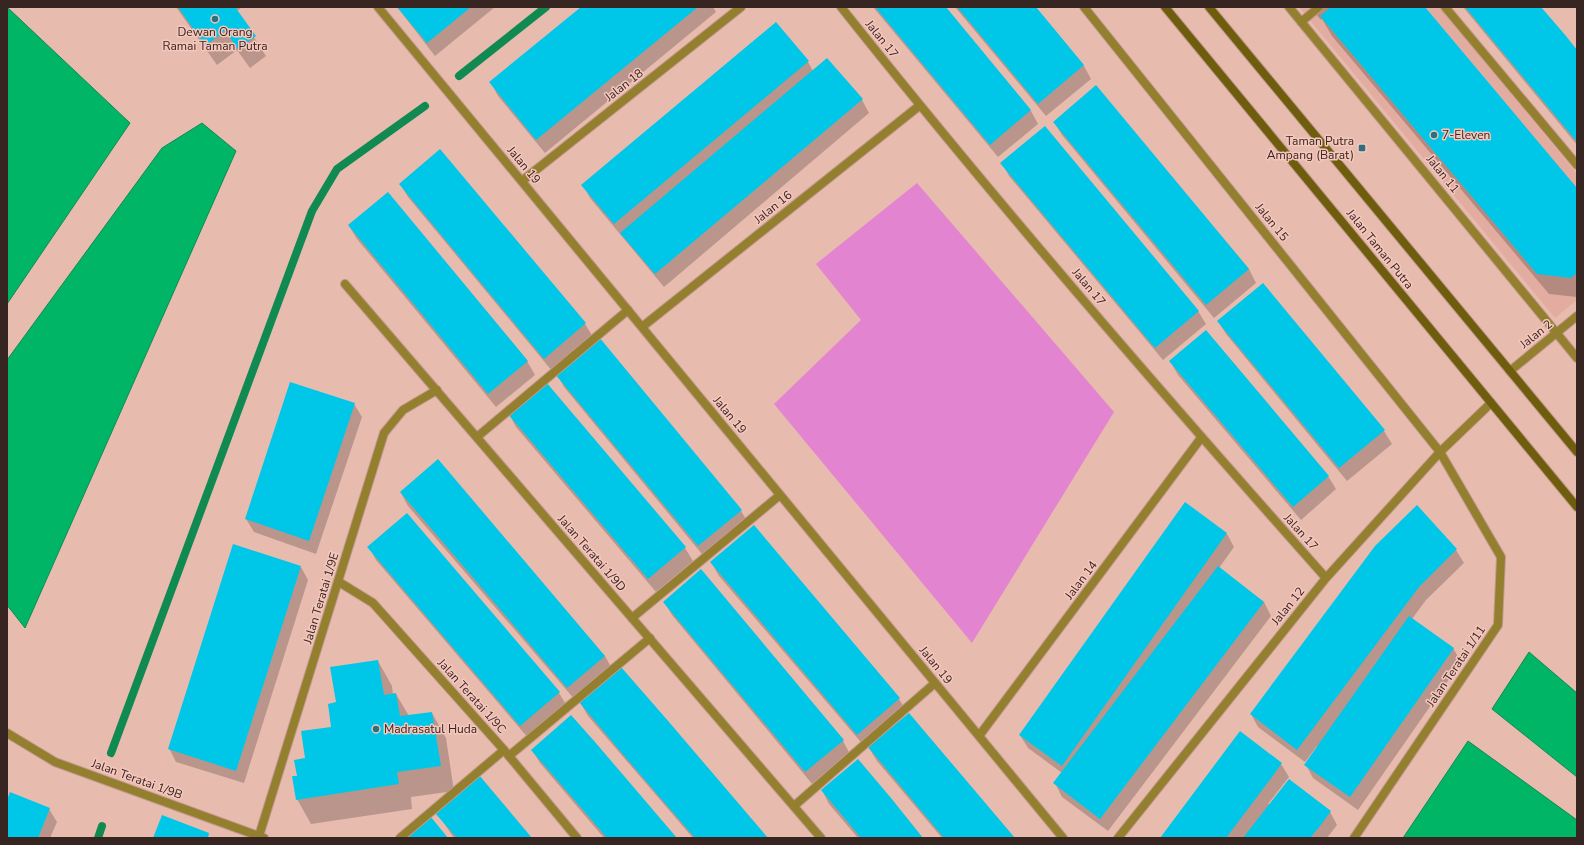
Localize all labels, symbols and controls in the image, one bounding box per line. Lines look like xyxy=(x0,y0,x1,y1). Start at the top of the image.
marker: Dewan Orang Ramai Taman Putra xyxy=(210,14,220,24)
street label: Jalan 17 xyxy=(861,16,902,61)
place label: Dewan Orang Ramai Taman Putra xyxy=(162,24,268,54)
street label: Jalan 18 xyxy=(601,65,646,106)
place label: 7-Eleven xyxy=(1442,127,1490,143)
marker: 7-Eleven xyxy=(1429,130,1439,140)
place label: Taman Putra Ampang (Barat) xyxy=(1267,133,1354,163)
street label: Jalan 19 xyxy=(503,142,544,187)
marker: Taman Putra Ampang (Barat) xyxy=(1357,143,1367,153)
street label: Jalan 11 xyxy=(1422,151,1463,196)
street label: Jalan 16 xyxy=(750,187,795,228)
street label: Jalan 15 xyxy=(1251,199,1292,244)
street label: Jalan Taman Putra xyxy=(1342,205,1417,292)
street label: Jalan 17 xyxy=(1068,264,1109,309)
street label: Jalan 2 xyxy=(1516,316,1556,353)
street label: Jalan 19 xyxy=(709,392,750,437)
street label: Jalan 17 xyxy=(1280,509,1322,554)
street label: Jalan Teratai 1/9D xyxy=(554,511,630,595)
street label: Jalan Teratai 1/9E xyxy=(299,550,342,647)
street label: Jalan 14 xyxy=(1061,557,1101,603)
street label: Jalan 12 xyxy=(1267,584,1308,629)
street label: Jalan Teratai 1/11 xyxy=(1422,622,1489,711)
street label: Jalan 19 xyxy=(915,642,956,687)
street label: Jalan Teratai 1/9C xyxy=(433,654,510,737)
place label: Madrasatul Huda xyxy=(384,721,477,737)
marker: Madrasatul Huda xyxy=(371,724,381,734)
street label: Jalan Teratai 1/9B xyxy=(88,755,185,803)

